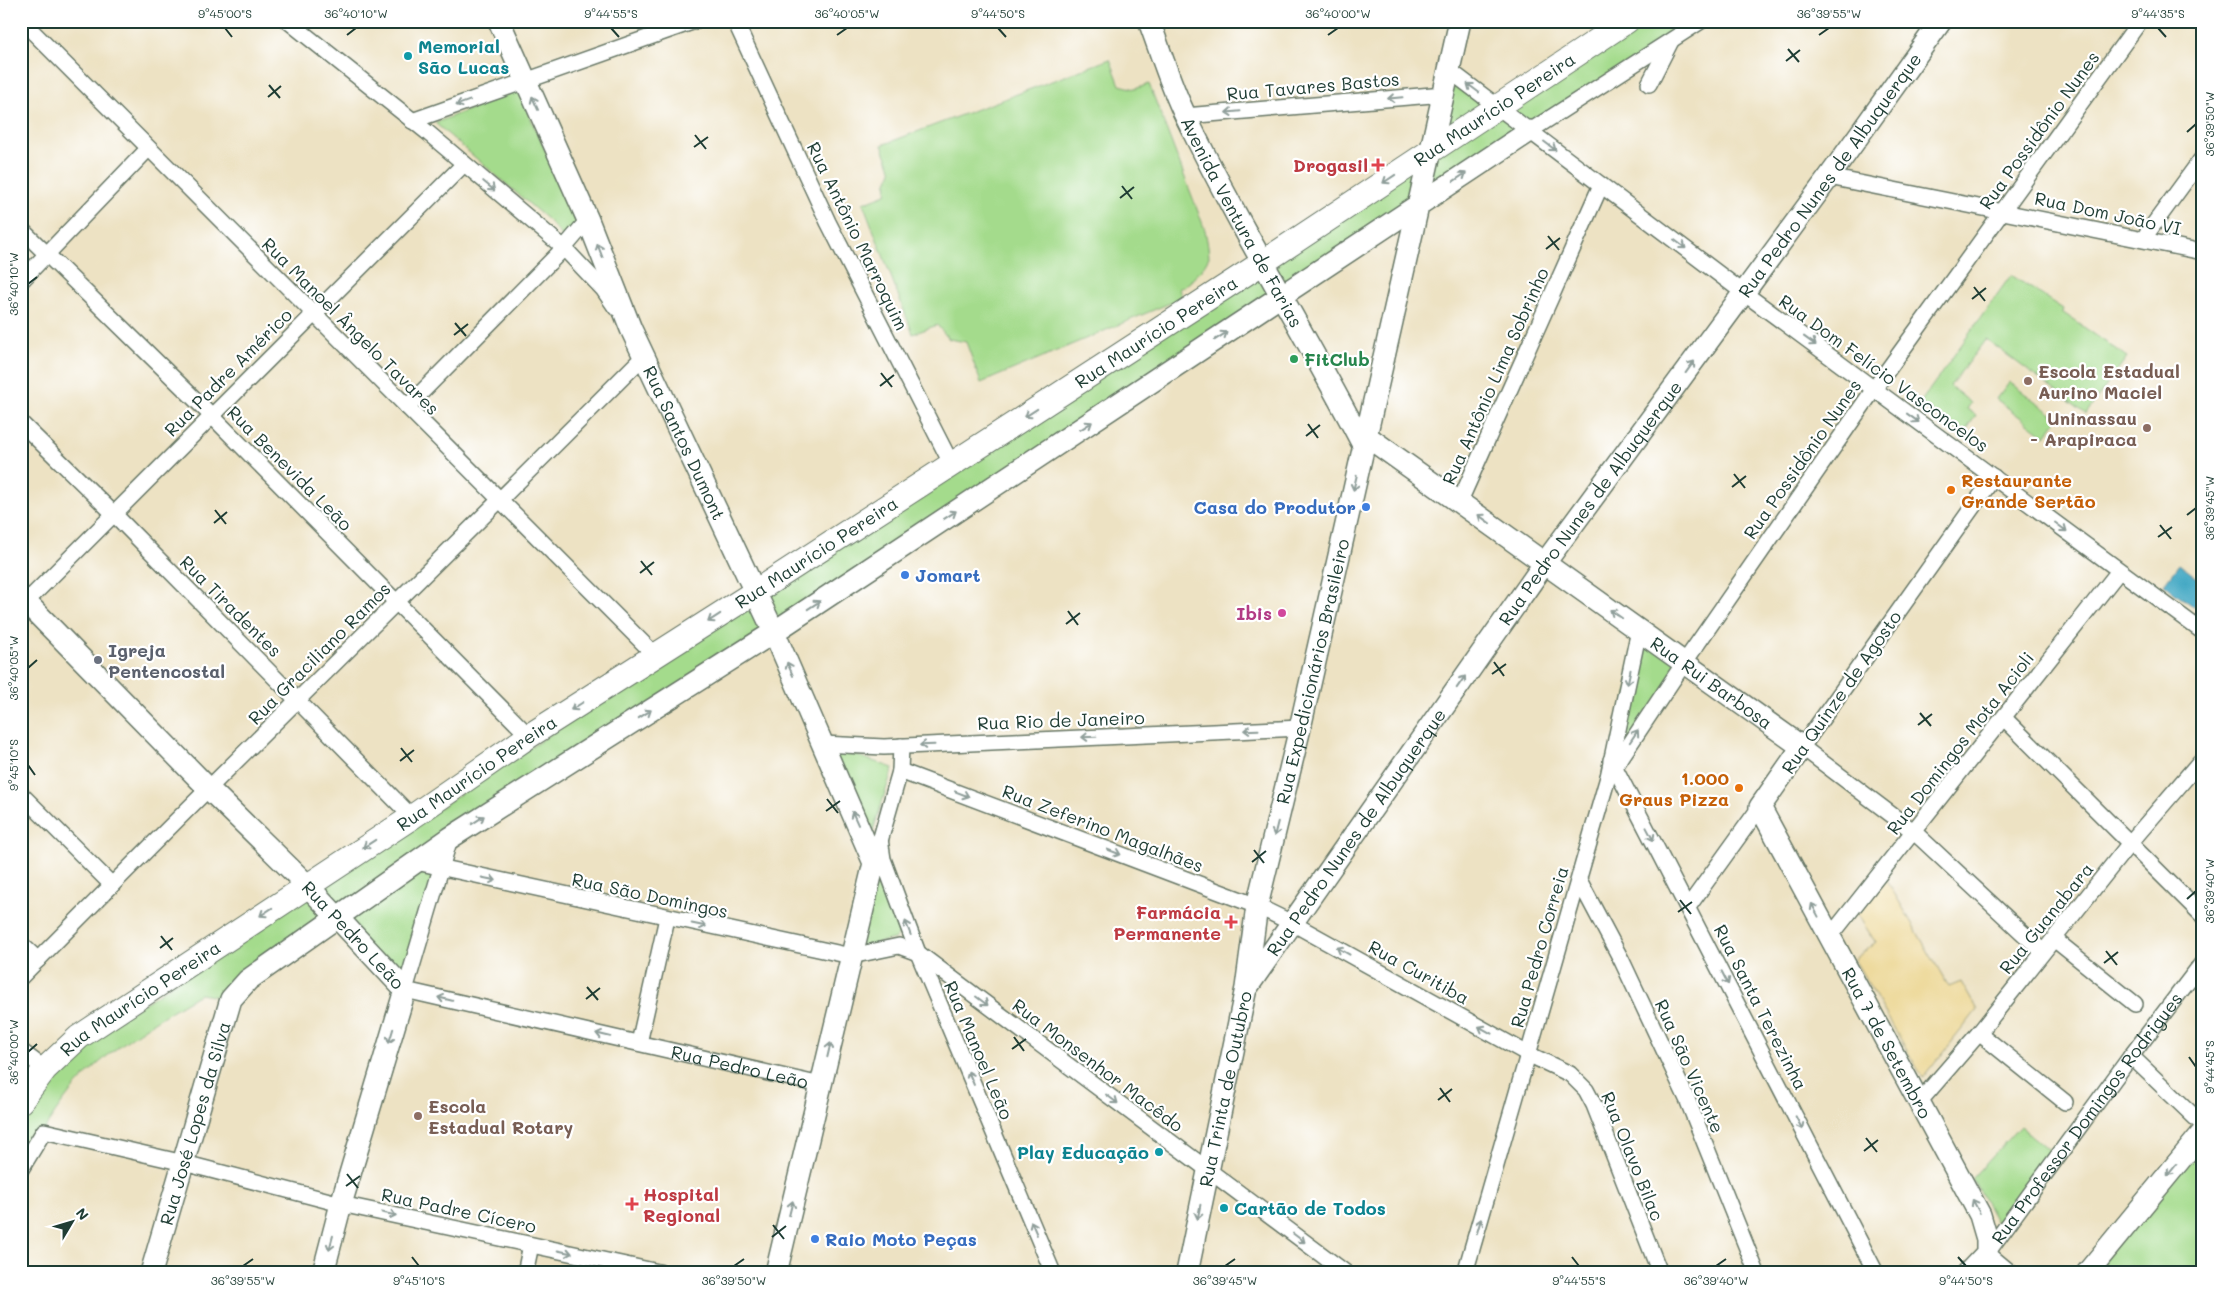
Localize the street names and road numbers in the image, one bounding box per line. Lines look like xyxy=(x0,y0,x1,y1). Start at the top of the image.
street label: Rua Possidônio Nunes xyxy=(1973,46,2105,214)
street label: Rua Maurício Pereira xyxy=(1409,47,1580,171)
street label: Rua Pedro Nunes de Albuquerque xyxy=(1732,48,1927,302)
street label: Rua Tavares Bastos xyxy=(1226,66,1400,106)
street label: Avenida Ventura de Farias xyxy=(1176,113,1309,332)
street label: Rua Antônio Marroquim xyxy=(802,138,914,334)
street label: Rua Dom João VI xyxy=(2033,186,2184,240)
street label: Rua Manoel Ângelo Tavares xyxy=(257,232,445,420)
street label: Rua Antônio Lima Sobrinho xyxy=(1436,263,1554,488)
street label: Rua Maurício Pereira xyxy=(1070,270,1242,393)
street label: Rua Dom Felício Vasconcelos xyxy=(1774,289,1994,457)
street label: Rua Padre Américo xyxy=(159,303,297,441)
street label: Rua Santos Dumont xyxy=(638,362,731,524)
street label: Rua Possidônio Nunes xyxy=(1738,374,1866,544)
street label: Rua Pedro Nunes de Albuquerque xyxy=(1493,376,1687,630)
street label: Rua Benevida Leão xyxy=(222,400,358,536)
street label: Rua Maurício Pereira xyxy=(730,491,902,614)
street label: Rua Expedicionários Brasileiro xyxy=(1270,536,1355,806)
street label: Rua Tiradentes xyxy=(175,550,287,662)
street label: Rua Graciliano Ramos xyxy=(243,577,395,729)
street label: Rua Quinze de Agosto xyxy=(1776,605,1907,778)
street label: Rua Rui Barbosa xyxy=(1646,631,1778,734)
street label: Rua Domingos Mota Acioli xyxy=(1881,647,2039,839)
street label: Rua Pedro Nunes de Albuquerque xyxy=(1261,704,1451,961)
street label: Rua Rio de Janeiro xyxy=(977,705,1145,735)
street label: Rua Maurício Pereira xyxy=(392,709,561,836)
street label: Rua Zeferino Magalhães xyxy=(999,779,1207,877)
street label: Rua Guanabara xyxy=(1994,857,2098,979)
street label: Rua Pedro Correia xyxy=(1504,864,1574,1030)
street label: Rua São Domingos xyxy=(570,867,730,923)
street label: Rua Pedro Leão xyxy=(297,875,410,994)
street label: Rua Santa Terezinha xyxy=(1709,920,1813,1094)
street label: Rua Curitiba xyxy=(1364,934,1474,1010)
street label: Rua Maurício Pereira xyxy=(55,935,225,1061)
street label: Rua 7 de Setembro xyxy=(1837,963,1938,1123)
street label: Rua Manoel Leão xyxy=(939,977,1019,1123)
street label: Rua Professor Domingos Rodrigues xyxy=(1986,987,2188,1249)
street label: Rua Trinta de Outubro xyxy=(1193,989,1257,1189)
street label: Rua Monsenhor Macêdo xyxy=(1008,993,1189,1137)
street label: Rua São Vicente xyxy=(1650,995,1730,1137)
street label: Rua José Lopes da Silva xyxy=(154,1019,236,1228)
street label: Rua Pedro Leão xyxy=(669,1039,811,1094)
street label: Rua Olavo Bilac xyxy=(1596,1088,1670,1224)
street label: Rua Padre Cícero xyxy=(379,1182,539,1238)

